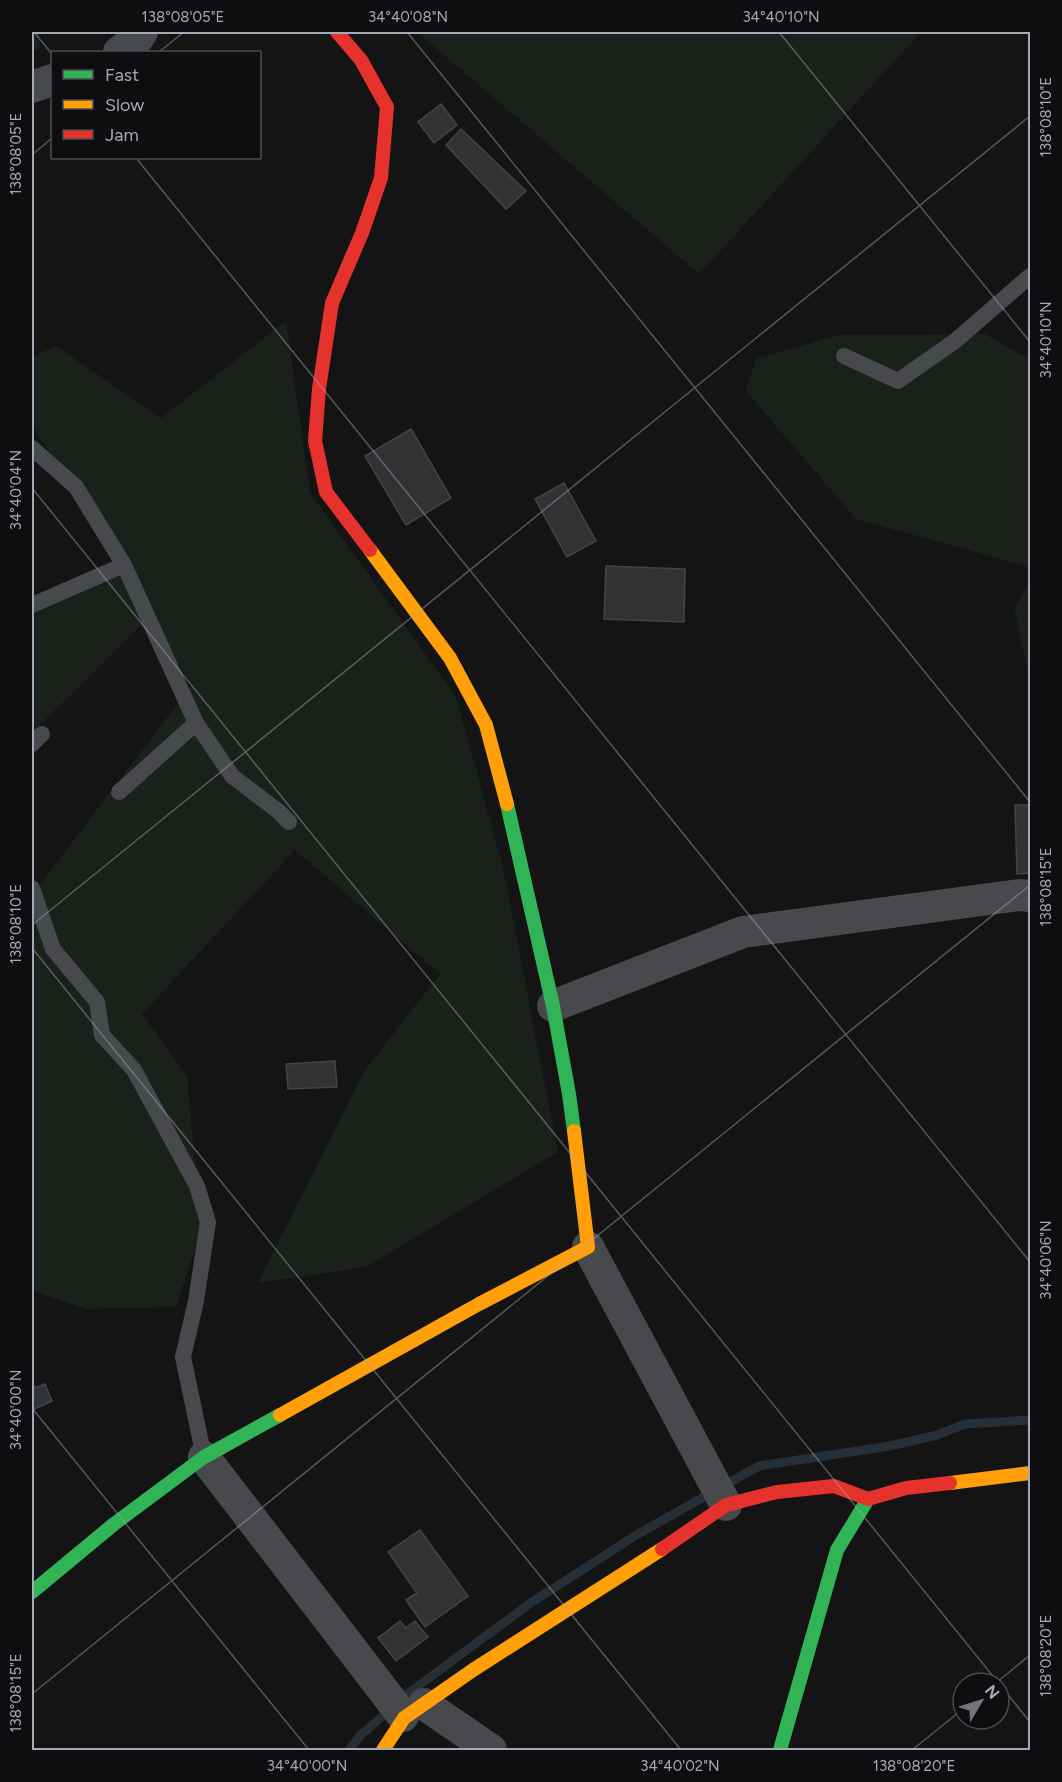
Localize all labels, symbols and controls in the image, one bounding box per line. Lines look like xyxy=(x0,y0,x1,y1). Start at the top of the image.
text: 138°08'05"E xyxy=(142,8,224,26)
text: 34°40'08"N xyxy=(368,8,448,26)
text: 34°40'10"N xyxy=(742,8,820,26)
legend xyxy=(51,51,261,159)
text: Fast xyxy=(105,64,139,86)
text: 138°08'10"E xyxy=(1037,77,1055,157)
text: Slow xyxy=(105,94,144,116)
text: 138°08'05"E xyxy=(7,113,25,195)
text: Jam xyxy=(105,124,139,146)
text: 34°40'10"N xyxy=(1037,301,1055,379)
text: 34°40'04"N xyxy=(7,450,25,530)
text: 138°08'15"E xyxy=(1037,847,1055,927)
text: 138°08'10"E xyxy=(7,884,25,964)
text: 34°40'06"N xyxy=(1037,1220,1055,1300)
text: 34°40'00"N xyxy=(7,1370,25,1450)
text: 138°08'20"E xyxy=(1037,1615,1055,1697)
text: 138°08'15"E xyxy=(7,1653,25,1733)
north arrow xyxy=(951,1671,1011,1731)
text: N xyxy=(981,1681,1004,1703)
text: 34°40'00"N xyxy=(267,1757,347,1775)
text: 34°40'02"N xyxy=(640,1757,720,1775)
text: 138°08'20"E xyxy=(873,1757,955,1775)

